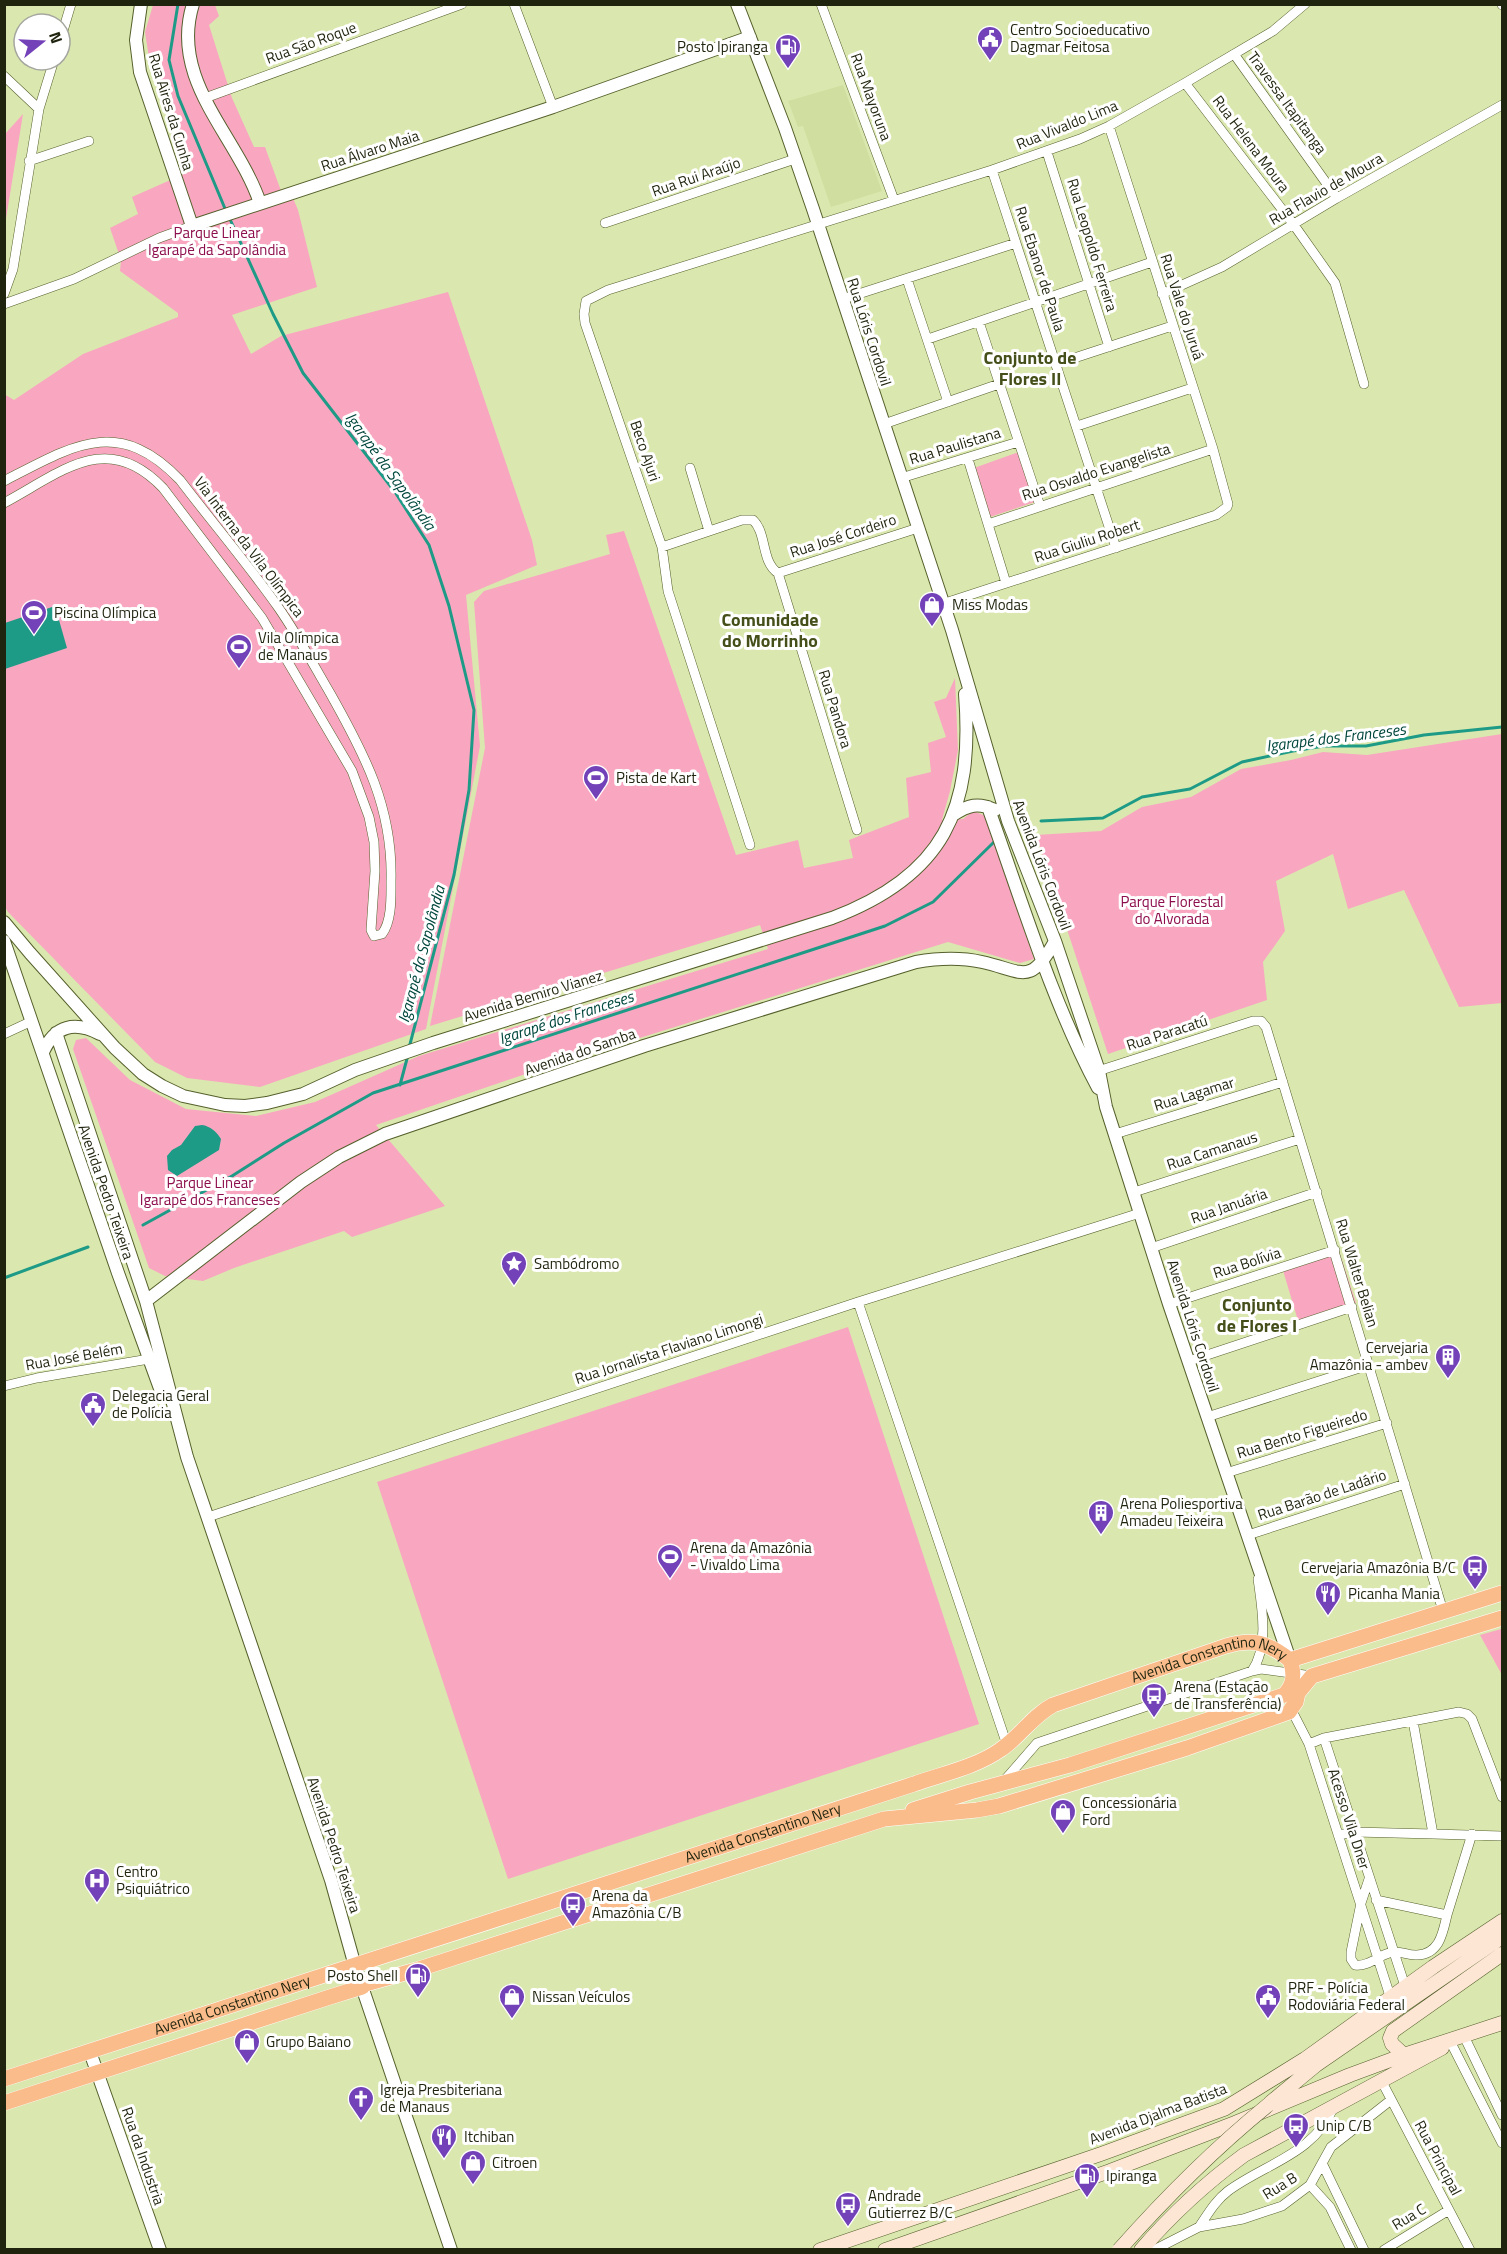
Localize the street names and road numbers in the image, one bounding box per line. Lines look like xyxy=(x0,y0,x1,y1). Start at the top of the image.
street label: Rua São Roque xyxy=(262,15,360,70)
street label: Travessa Itapitanga xyxy=(1242,46,1333,159)
street label: Rua Aires da Cunha xyxy=(143,50,200,174)
street label: Rua Mayoruna xyxy=(845,50,898,144)
street label: Rua Helena Moura xyxy=(1207,90,1296,198)
street label: Rua Vivaldo Lima xyxy=(1013,94,1122,155)
street label: Rua Álvaro Maia xyxy=(318,124,422,177)
street label: Rua Flavio de Moura xyxy=(1264,146,1388,231)
street label: Rua Rui Araújo xyxy=(648,151,743,202)
street label: Rua Leopoldo Ferreira xyxy=(1061,175,1124,315)
street label: Rua Ebanor de Paula xyxy=(1009,203,1072,335)
street label: Rua Vale do Juruá xyxy=(1154,251,1211,363)
street label: Rua Lóris Cordovil xyxy=(841,275,898,389)
street label: Beco Ajuri xyxy=(624,417,667,484)
street label: Rua Paulistana xyxy=(906,421,1004,470)
street label: Rua Osvaldo Evangelista xyxy=(1019,437,1173,506)
street label: Via Interna da Vila Olímpica xyxy=(189,472,310,622)
street label: Rua José Cordeiro xyxy=(787,507,899,564)
street label: Rua Giuliu Robert xyxy=(1031,512,1143,568)
street label: Rua Pandora xyxy=(813,667,858,751)
street label: Avenida Lóris Cordovil xyxy=(1007,796,1078,933)
street label: Avenida Bemiro Vianez xyxy=(460,963,605,1028)
street label: Rua Paracatú xyxy=(1123,1009,1210,1056)
street label: Avenida do Samba xyxy=(521,1022,639,1081)
street label: Rua Lagamar xyxy=(1151,1070,1237,1117)
street label: Avenida Pedro Teixeira xyxy=(73,1121,141,1263)
street label: Rua Camanaus xyxy=(1163,1125,1260,1176)
street label: Rua Januária xyxy=(1188,1182,1271,1229)
street label: Rua Walter Belian xyxy=(1330,1216,1385,1330)
street label: Rua Bolívia xyxy=(1210,1241,1284,1284)
street label: Avenida Lóris Cordovil xyxy=(1161,1257,1226,1395)
street label: Rua Jornalista Flaviano Limongi xyxy=(572,1307,766,1390)
street label: Rua José Belém xyxy=(23,1337,124,1376)
street label: Rua Bento Figueiredo xyxy=(1234,1403,1370,1464)
street label: Rua Barão de Ladário xyxy=(1255,1463,1389,1526)
street label: Avenida Constantino Nery xyxy=(1128,1630,1293,1689)
street label: Acesso Vila Dner xyxy=(1322,1765,1377,1872)
street label: Avenida Pedro Teixeira xyxy=(302,1774,367,1916)
street label: Avenida Constantino Nery xyxy=(682,1796,844,1869)
street label: Avenida Constantino Nery xyxy=(151,1968,313,2041)
street label: Avenida Djalma Batista xyxy=(1086,2077,1230,2150)
street label: Rua da Industria xyxy=(116,2104,171,2209)
street label: Rua Principal xyxy=(1409,2116,1468,2199)
street label: Rua B xyxy=(1258,2166,1302,2205)
street label: Rua C xyxy=(1387,2197,1430,2236)

